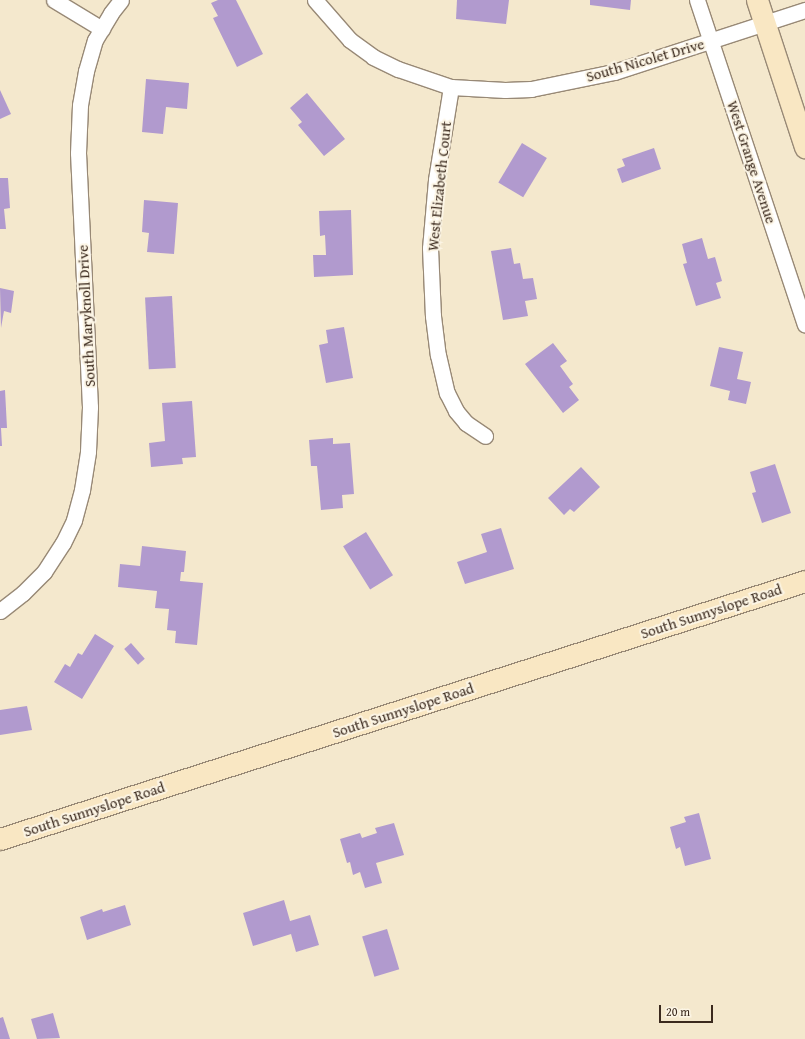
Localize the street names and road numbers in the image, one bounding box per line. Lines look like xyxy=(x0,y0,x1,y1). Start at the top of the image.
street label: South Nicolet Drive xyxy=(584,35,706,85)
street label: West Grange Avenue xyxy=(724,98,780,226)
street label: West Elizabeth Court xyxy=(423,120,455,252)
street label: South Maryknoll Drive xyxy=(73,245,99,387)
street label: South Sunnyslope Road xyxy=(638,580,784,642)
street label: South Sunnyslope Road xyxy=(330,679,476,741)
street label: South Sunnyslope Road xyxy=(21,778,167,840)

